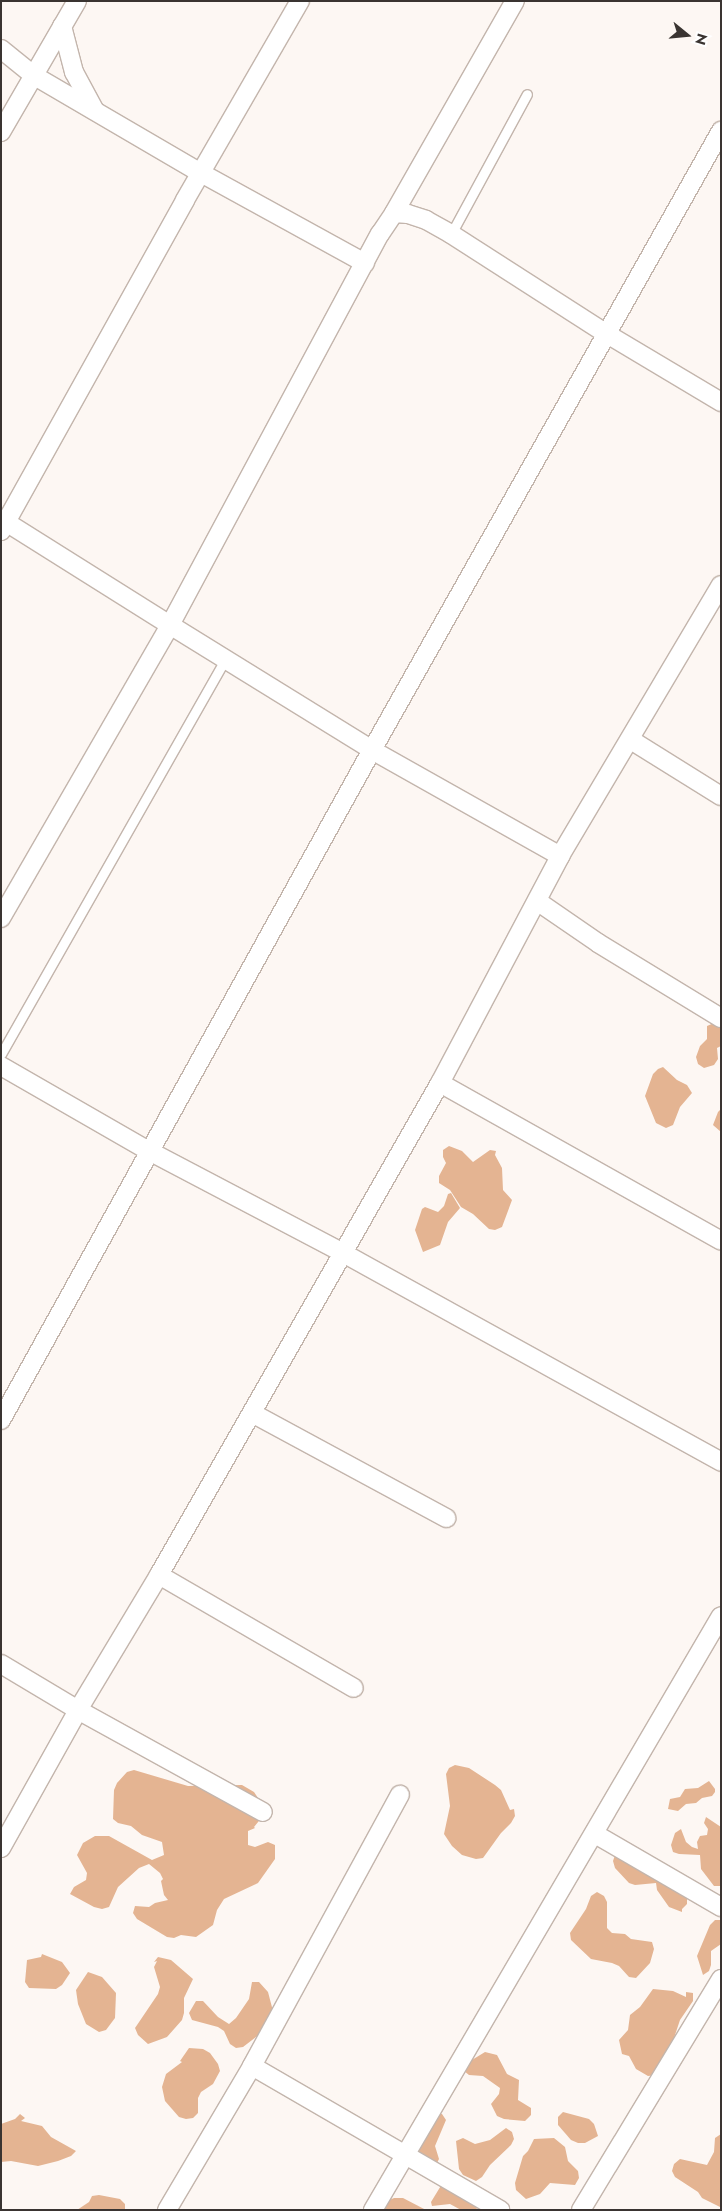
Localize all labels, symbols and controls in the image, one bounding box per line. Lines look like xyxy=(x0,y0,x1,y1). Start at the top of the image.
north arrow xyxy=(662,10,712,60)
text: N xyxy=(690,31,713,48)

